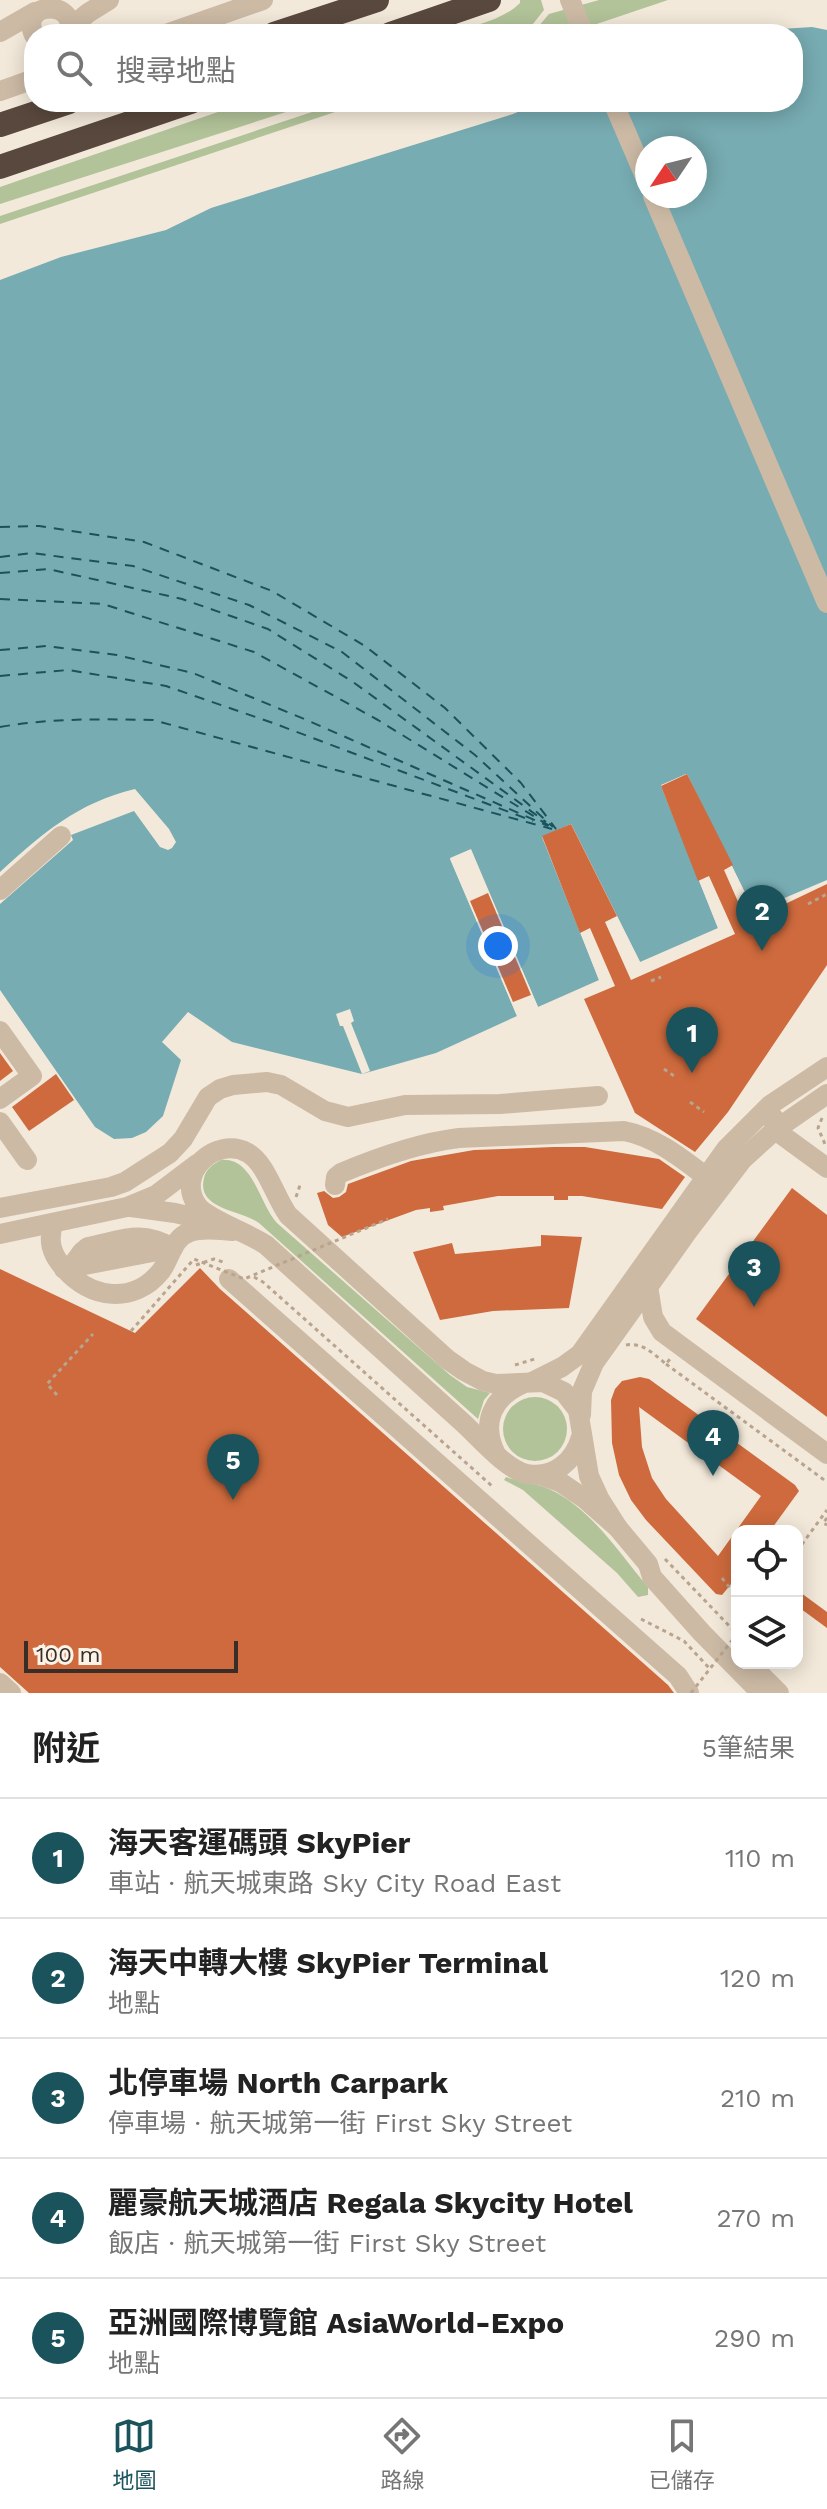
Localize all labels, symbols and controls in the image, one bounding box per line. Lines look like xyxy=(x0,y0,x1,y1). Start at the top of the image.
search box xyxy=(24,24,803,112)
icon: search xyxy=(52,46,96,90)
text: 搜尋地點 xyxy=(116,53,236,88)
north arrow xyxy=(635,136,707,208)
pin: 2 xyxy=(736,885,788,951)
your location xyxy=(478,926,518,966)
pin: 1 xyxy=(666,1007,718,1073)
pin: 3 xyxy=(728,1241,780,1307)
pin: 4 xyxy=(687,1410,739,1476)
pin: 5 xyxy=(207,1434,259,1500)
map controls xyxy=(731,1525,803,1669)
button: locate xyxy=(731,1525,803,1597)
button: layers xyxy=(731,1597,803,1669)
scale bar xyxy=(24,1637,238,1673)
text: 100 m xyxy=(36,1642,100,1667)
text: 附近 xyxy=(32,1728,100,1768)
text: 5筆結果 xyxy=(702,1733,795,1763)
text: 海天客運碼頭 SkyPier xyxy=(108,1825,411,1860)
text: 1 xyxy=(52,1843,64,1873)
text: 110 m xyxy=(725,1843,795,1873)
text: 車站 · 航天城東路 Sky City Road East xyxy=(108,1868,561,1898)
text: 海天中轉大樓 SkyPier Terminal xyxy=(108,1945,548,1980)
text: 2 xyxy=(50,1963,66,1993)
text: 120 m xyxy=(720,1963,795,1993)
text: 地點 xyxy=(108,1988,160,2018)
text: 北停車場 North Carpark xyxy=(108,2065,448,2100)
text: 3 xyxy=(50,2083,66,2113)
text: 210 m xyxy=(720,2083,795,2113)
text: 停車場 · 航天城第一街 First Sky Street xyxy=(108,2108,572,2138)
text: 麗豪航天城酒店 Regala Skycity Hotel xyxy=(108,2185,633,2220)
text: 4 xyxy=(50,2203,66,2233)
text: 270 m xyxy=(716,2203,795,2233)
text: 飯店 · 航天城第一街 First Sky Street xyxy=(108,2228,546,2258)
text: 亞洲國際博覽館 AsiaWorld-Expo xyxy=(108,2305,564,2340)
text: 5 xyxy=(50,2323,66,2353)
text: 290 m xyxy=(714,2323,795,2353)
text: 地點 xyxy=(108,2348,160,2378)
tab: 地圖 xyxy=(112,2414,156,2494)
tab: 路線 xyxy=(380,2414,425,2494)
tab: 已儲存 xyxy=(649,2414,715,2494)

